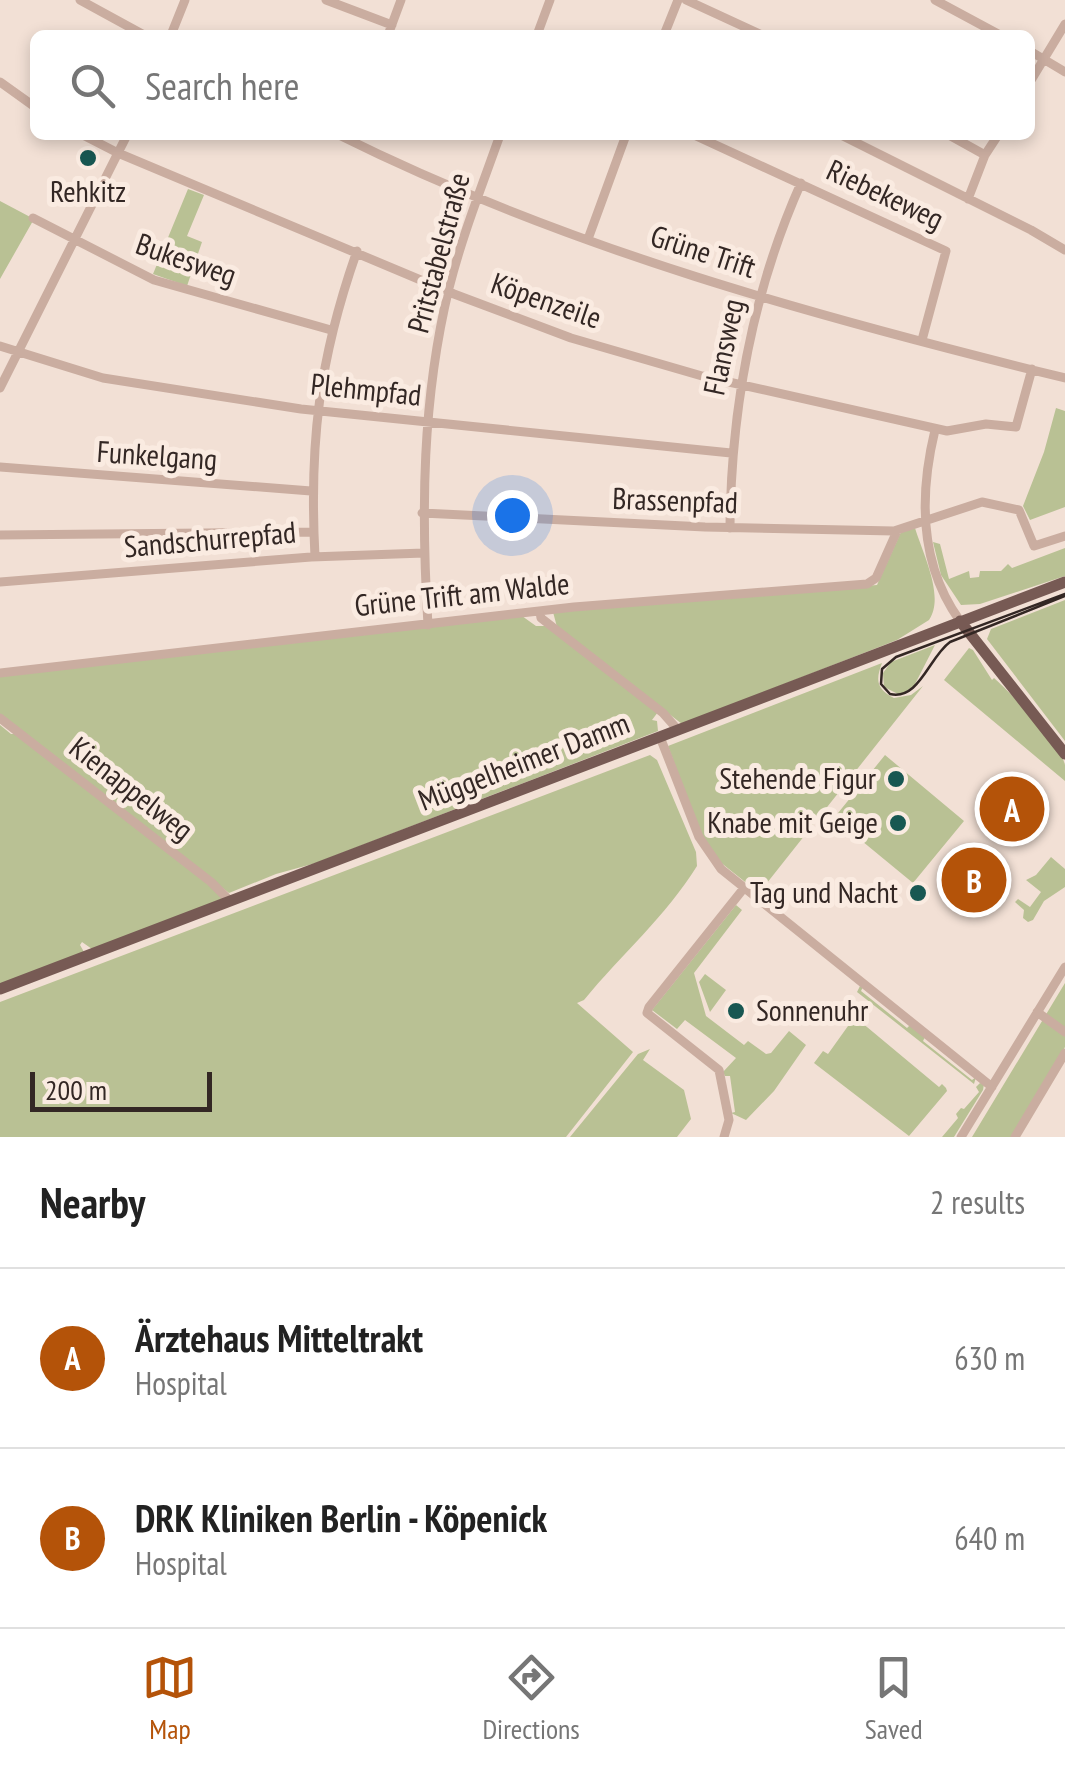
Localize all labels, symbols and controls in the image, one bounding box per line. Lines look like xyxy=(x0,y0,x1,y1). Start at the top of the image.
search box xyxy=(30,30,1035,140)
icon: search xyxy=(65,58,120,113)
text: Search here xyxy=(145,61,299,110)
marker: Rehkitz xyxy=(77,147,99,169)
street label: Riebekeweg xyxy=(821,150,950,238)
street label: Pritstabelstraße xyxy=(397,168,478,337)
place label: Rehkitz xyxy=(50,171,126,210)
street label: Grüne Trift xyxy=(646,215,762,286)
street label: Bukesweg xyxy=(131,223,242,294)
street label: Köpenzeile xyxy=(486,263,607,337)
street label: Flansweg xyxy=(693,295,752,398)
street label: Plehmpfad xyxy=(309,363,423,414)
street label: Funkelgang xyxy=(96,431,219,478)
street label: Brassenpfad xyxy=(612,478,739,521)
your location xyxy=(487,490,538,541)
street label: Sandschurrepfad xyxy=(122,512,297,565)
street label: Grüne Trift am Walde xyxy=(353,563,571,624)
street label: Müggelheimer Damm xyxy=(412,702,634,819)
street label: Kienappelweg xyxy=(62,727,202,848)
place label: Stehende Figur xyxy=(719,758,877,797)
marker: Stehende Figur xyxy=(885,768,907,790)
pin: A xyxy=(980,772,1044,846)
place label: Knabe mit Geige xyxy=(707,802,878,841)
marker: Knabe mit Geige xyxy=(887,812,909,834)
pin: B xyxy=(942,842,1006,918)
place label: Tag und Nacht xyxy=(750,872,899,911)
marker: Tag und Nacht xyxy=(907,882,929,904)
place label: Sonnenuhr xyxy=(756,990,869,1029)
marker: Sonnenuhr xyxy=(725,1000,747,1022)
scale bar xyxy=(30,1067,212,1112)
text: 200 m xyxy=(45,1071,107,1108)
text: Nearby xyxy=(40,1175,145,1230)
text: 2 results xyxy=(930,1181,1025,1223)
text: Ärztehaus Mitteltrakt xyxy=(135,1313,423,1362)
text: A xyxy=(64,1337,81,1379)
text: 630 m xyxy=(954,1337,1025,1379)
text: Hospital xyxy=(135,1362,227,1404)
text: DRK Kliniken Berlin - Köpenick xyxy=(135,1493,547,1542)
text: B xyxy=(65,1517,80,1559)
text: 640 m xyxy=(954,1517,1025,1559)
text: Hospital xyxy=(135,1542,227,1584)
tab: Map xyxy=(142,1650,197,1747)
tab: Directions xyxy=(482,1650,580,1747)
tab: Saved xyxy=(865,1650,923,1747)

